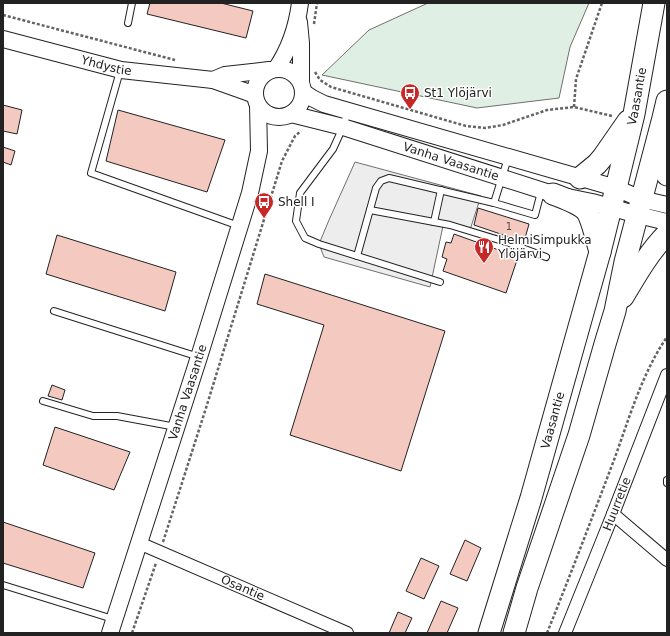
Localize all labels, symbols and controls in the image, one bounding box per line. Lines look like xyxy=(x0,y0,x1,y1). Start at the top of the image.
street label: Yhdystie xyxy=(79,53,132,78)
street label: Vaasantie xyxy=(625,66,649,127)
bus stop icon: St1 Ylöjärvi xyxy=(399,82,421,110)
place label: St1 Ylöjärvi xyxy=(424,86,492,100)
street label: Vanha Vaasantie xyxy=(401,140,501,183)
bus stop icon: Shell I xyxy=(253,191,275,219)
place label: Shell I xyxy=(278,195,315,209)
house number: 1 xyxy=(506,221,512,232)
place label: HelmiSimpukka Ylöjärvi xyxy=(497,233,592,261)
restaurant icon: HelmiSimpukka Ylöjärvi xyxy=(473,236,495,264)
street label: Vanha Vaasantie xyxy=(166,343,210,442)
street label: Vaasantie xyxy=(538,390,567,451)
street label: Huurretie xyxy=(600,475,634,533)
street label: Osantie xyxy=(219,572,267,603)

